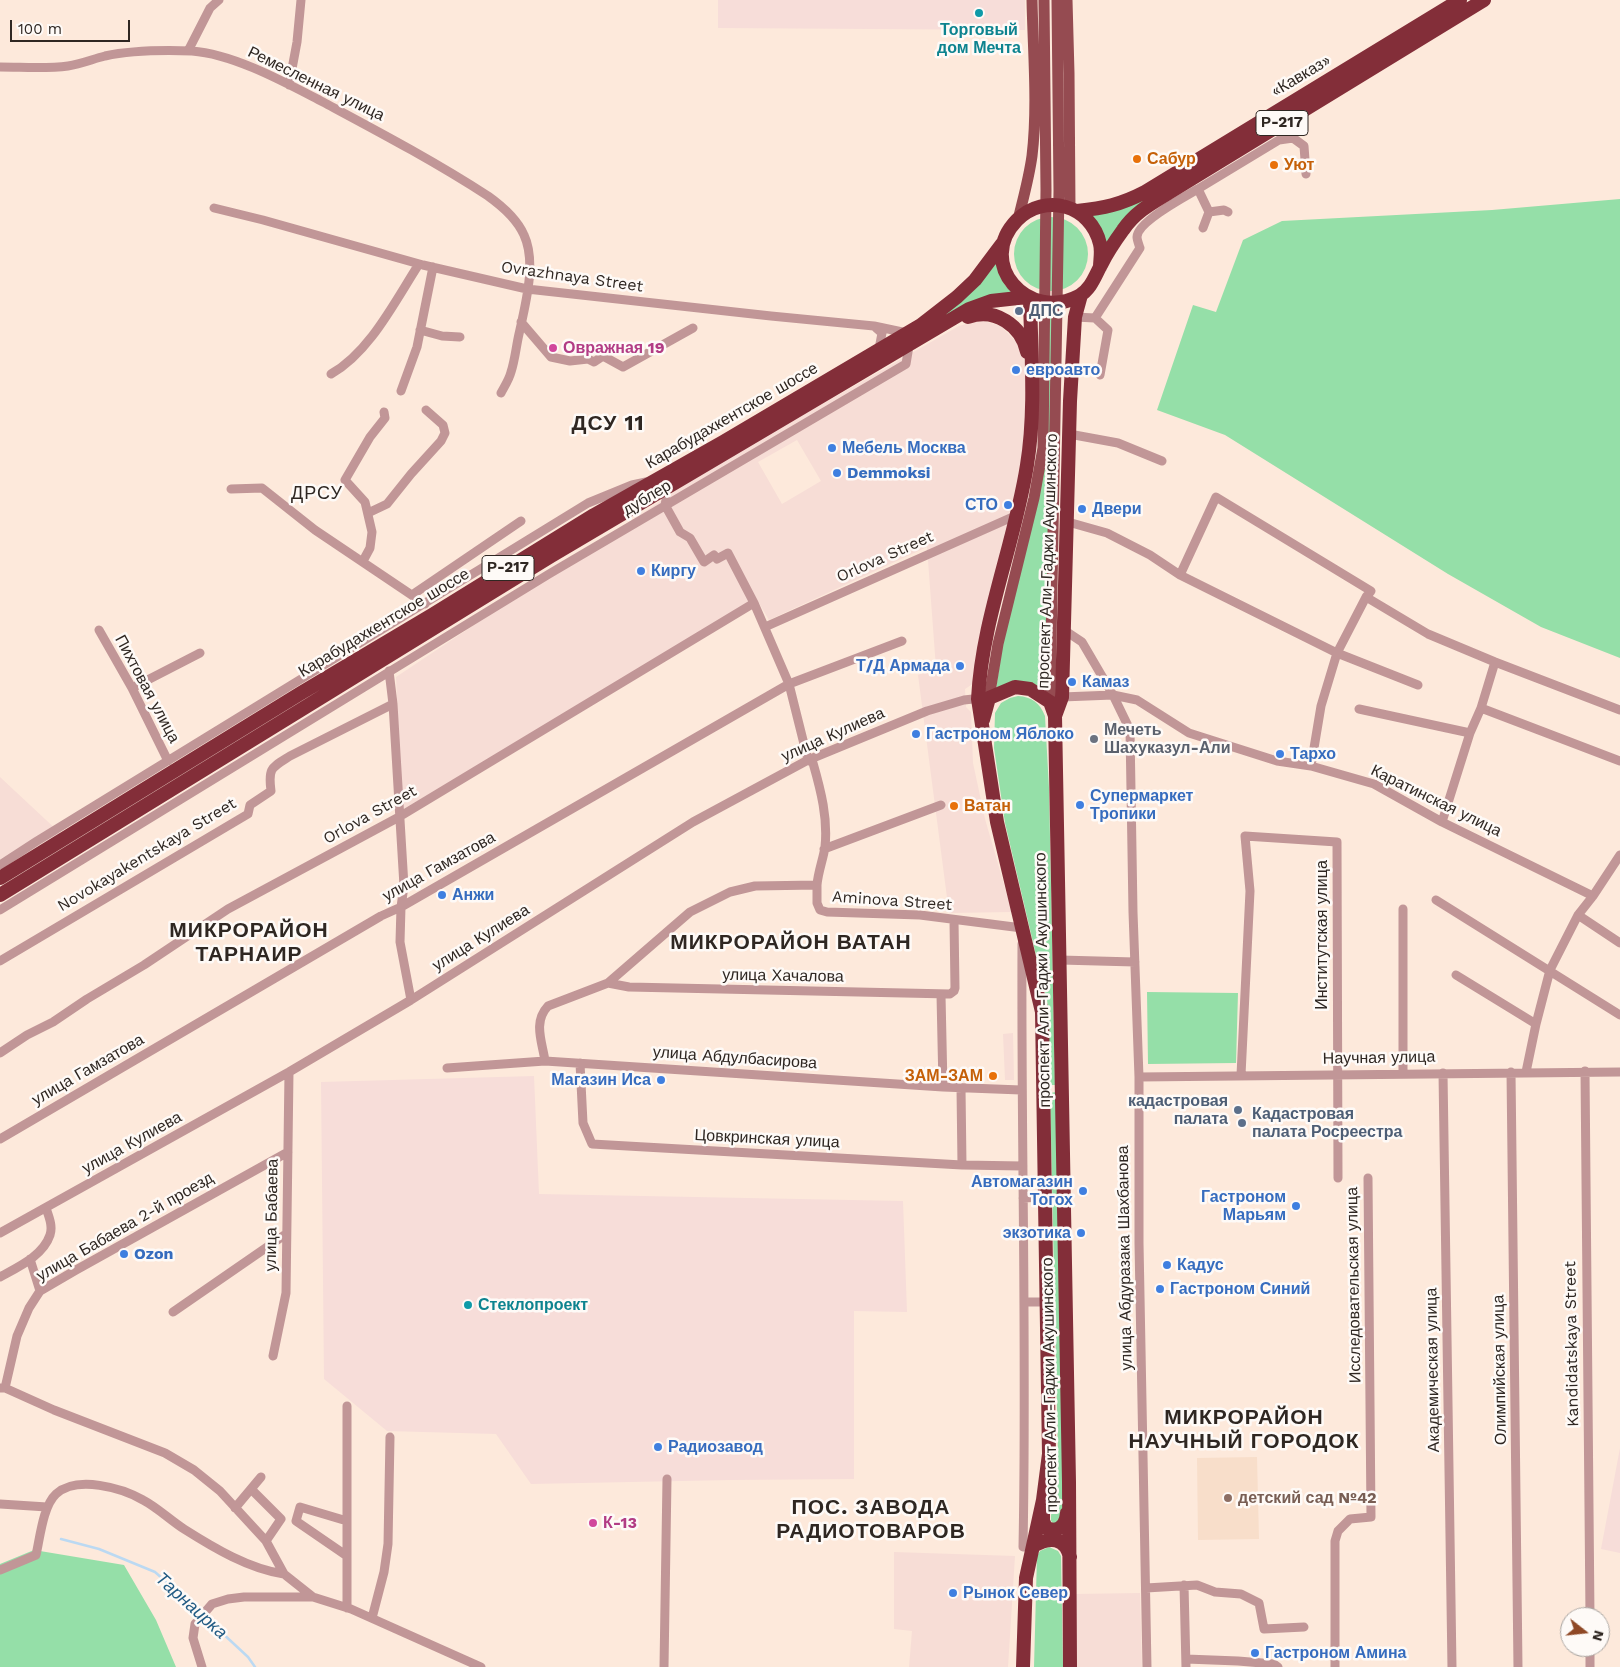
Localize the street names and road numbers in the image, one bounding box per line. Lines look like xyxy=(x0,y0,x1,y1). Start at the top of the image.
street label: Ремесленная улица xyxy=(245,43,387,125)
street label: «Кавказ» xyxy=(1268,51,1334,101)
road number: Р-217 xyxy=(1256,110,1308,136)
street label: Ovrazhnaya Street xyxy=(500,258,644,296)
street label: Карабудахкентское шоссе xyxy=(642,359,822,473)
street label: проспект Али-Гаджи Акушинского xyxy=(1034,433,1062,689)
street label: дублер xyxy=(619,476,675,520)
street label: Orlova Street xyxy=(834,527,936,587)
road number: Р-217 xyxy=(482,556,534,580)
street label: Карабудахкентское шоссе xyxy=(295,564,473,682)
street label: Пихтовая улица xyxy=(110,632,184,746)
street label: улица Кулиева xyxy=(778,704,888,766)
street label: Каратинская улица xyxy=(1367,761,1505,841)
street label: Orlova Street xyxy=(320,781,420,849)
street label: Novokayakentskaya Street xyxy=(54,794,240,916)
street label: улица Гамзатова xyxy=(379,828,499,906)
street label: проспект Али-Гаджи Акушинского xyxy=(1031,852,1055,1108)
street label: Институтская улица xyxy=(1312,860,1332,1010)
street label: Aminova Street xyxy=(831,887,953,915)
street label: улица Кулиева xyxy=(429,901,533,975)
street label: улица Хачалова xyxy=(722,965,844,987)
street label: улица Гамзатова xyxy=(29,1030,147,1110)
street label: улица Абдулбасирова xyxy=(652,1043,818,1073)
street label: Научная улица xyxy=(1323,1047,1435,1069)
street label: улица Кулиева xyxy=(79,1108,185,1178)
street label: Цовкринская улица xyxy=(694,1126,840,1152)
street label: улица Абдуразака Шахбанова xyxy=(1113,1145,1137,1371)
street label: улица Бабаева xyxy=(261,1159,283,1271)
street label: улица Бабаева 2-й проезд xyxy=(33,1168,217,1286)
street label: Исследовательская улица xyxy=(1343,1187,1365,1383)
street label: проспект Али-Гаджи Акушинского xyxy=(1038,1257,1062,1513)
street label: Kandidatskaya Street xyxy=(1561,1261,1583,1427)
street label: Академическая улица xyxy=(1422,1288,1444,1452)
street label: Олимпийская улица xyxy=(1489,1295,1511,1445)

